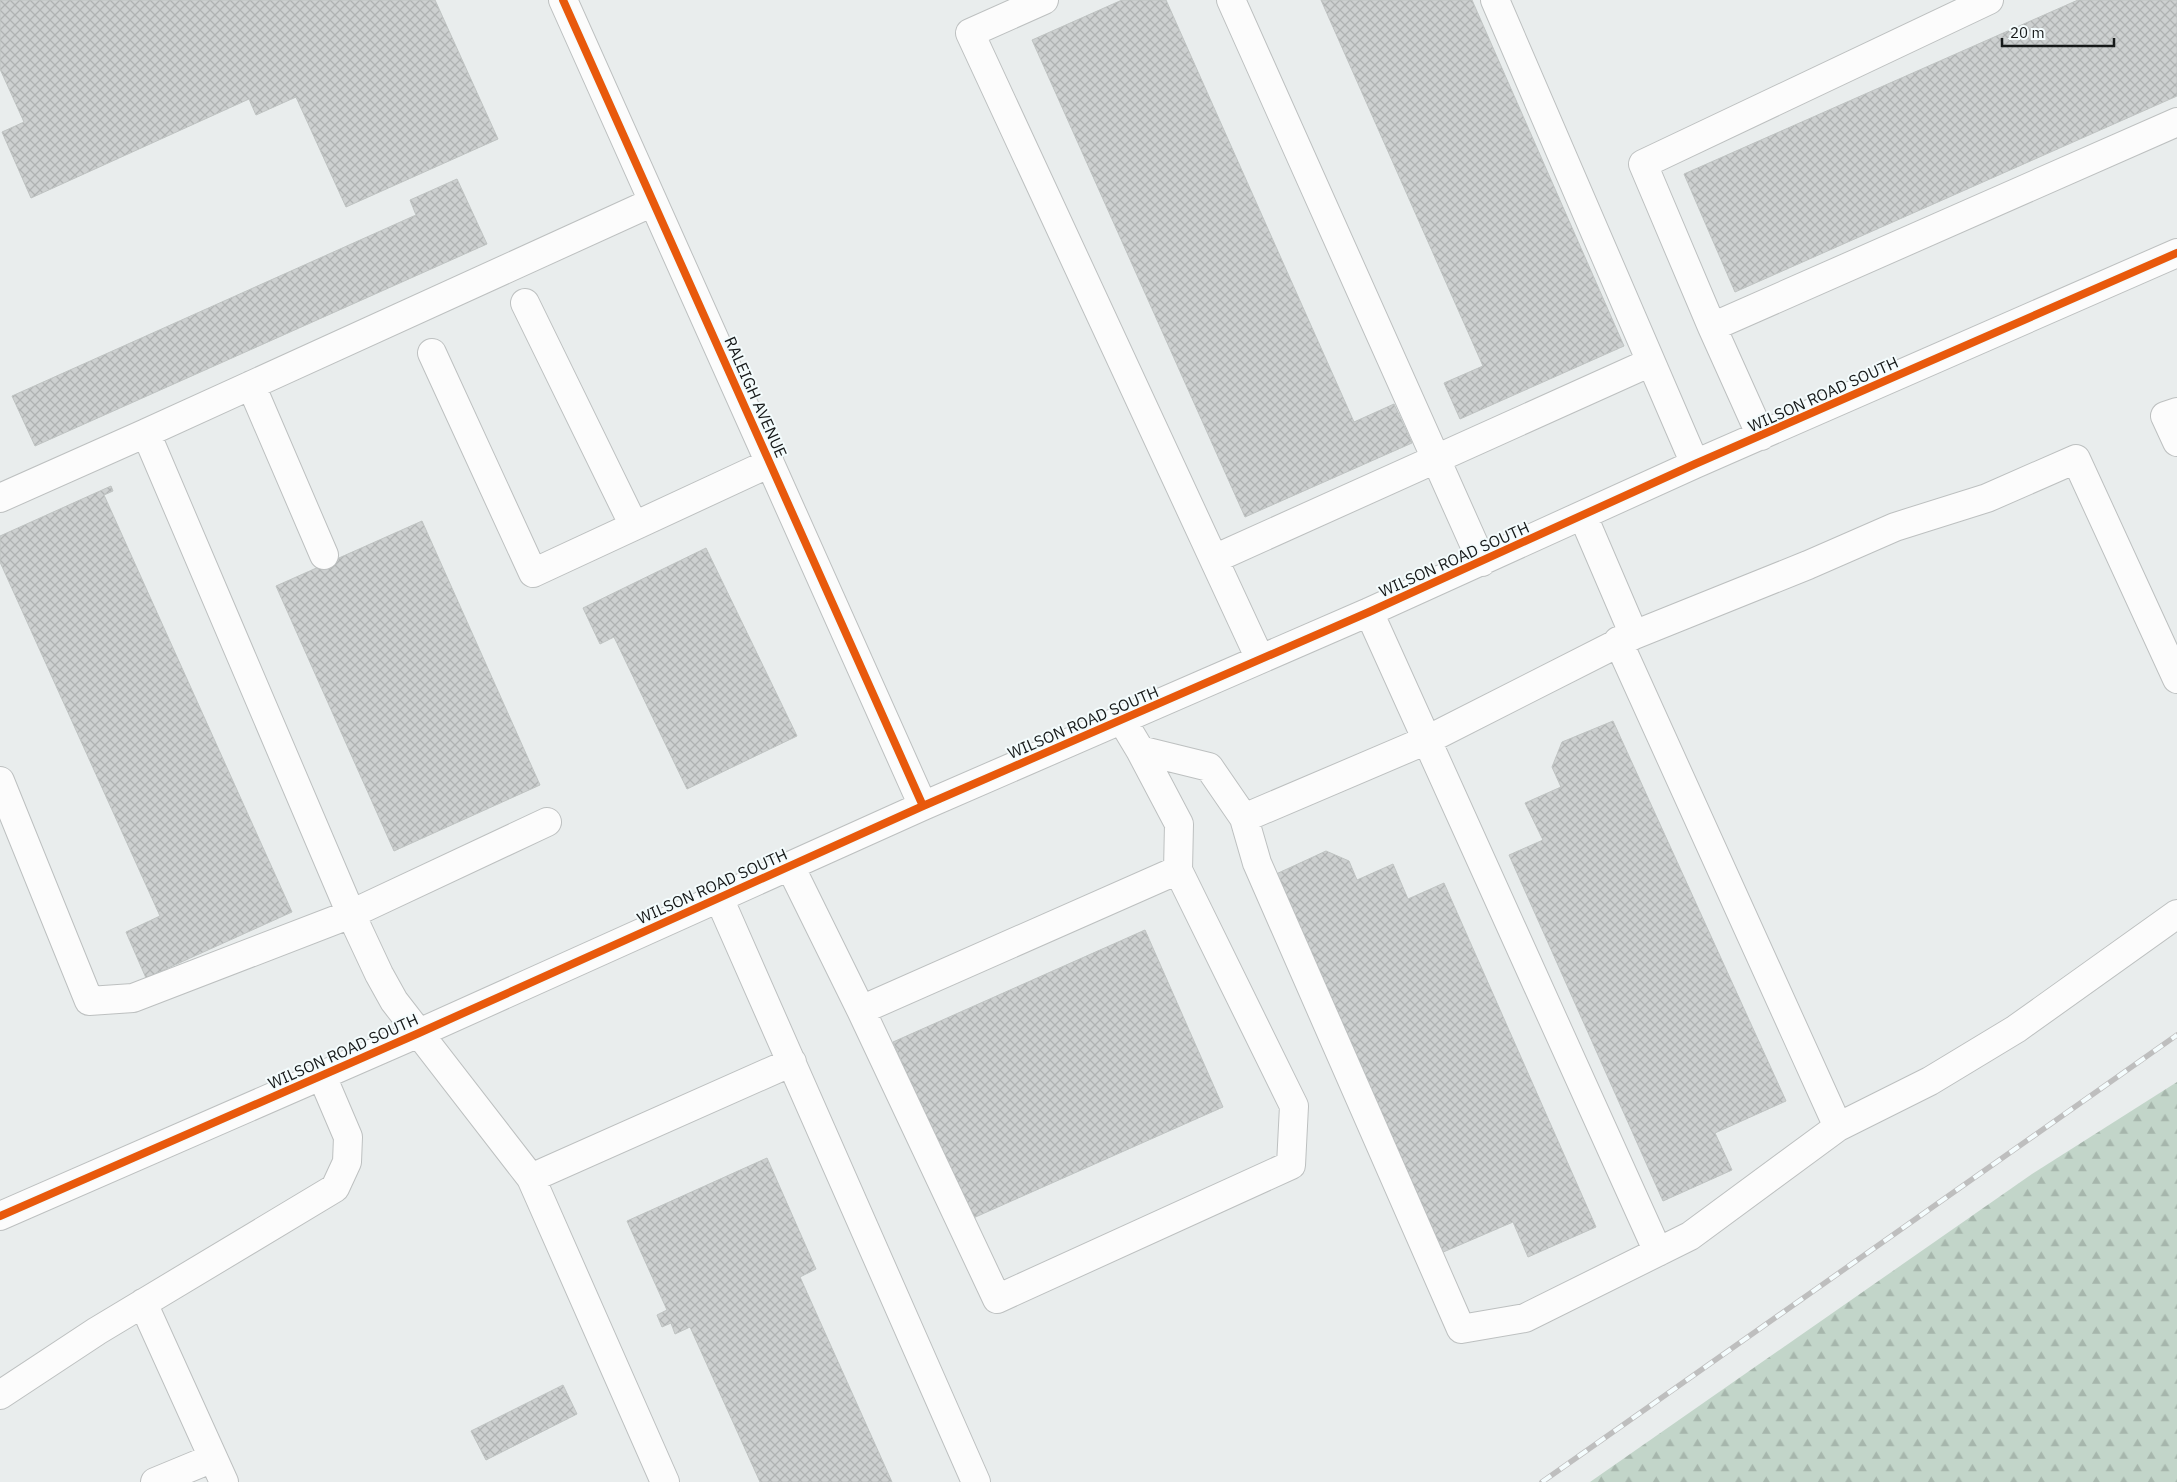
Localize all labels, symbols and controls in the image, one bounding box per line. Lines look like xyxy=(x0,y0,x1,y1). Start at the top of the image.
scale bar xyxy=(2002,15,2114,47)
text: 20 m xyxy=(2010,23,2045,42)
street label: RALEIGH AVENUE xyxy=(720,333,792,461)
street label: WILSON ROAD SOUTH xyxy=(1745,352,1901,436)
street label: WILSON ROAD SOUTH xyxy=(1376,517,1532,601)
street label: WILSON ROAD SOUTH xyxy=(1004,681,1162,763)
street label: WILSON ROAD SOUTH xyxy=(634,844,790,928)
street label: WILSON ROAD SOUTH xyxy=(265,1009,421,1093)

